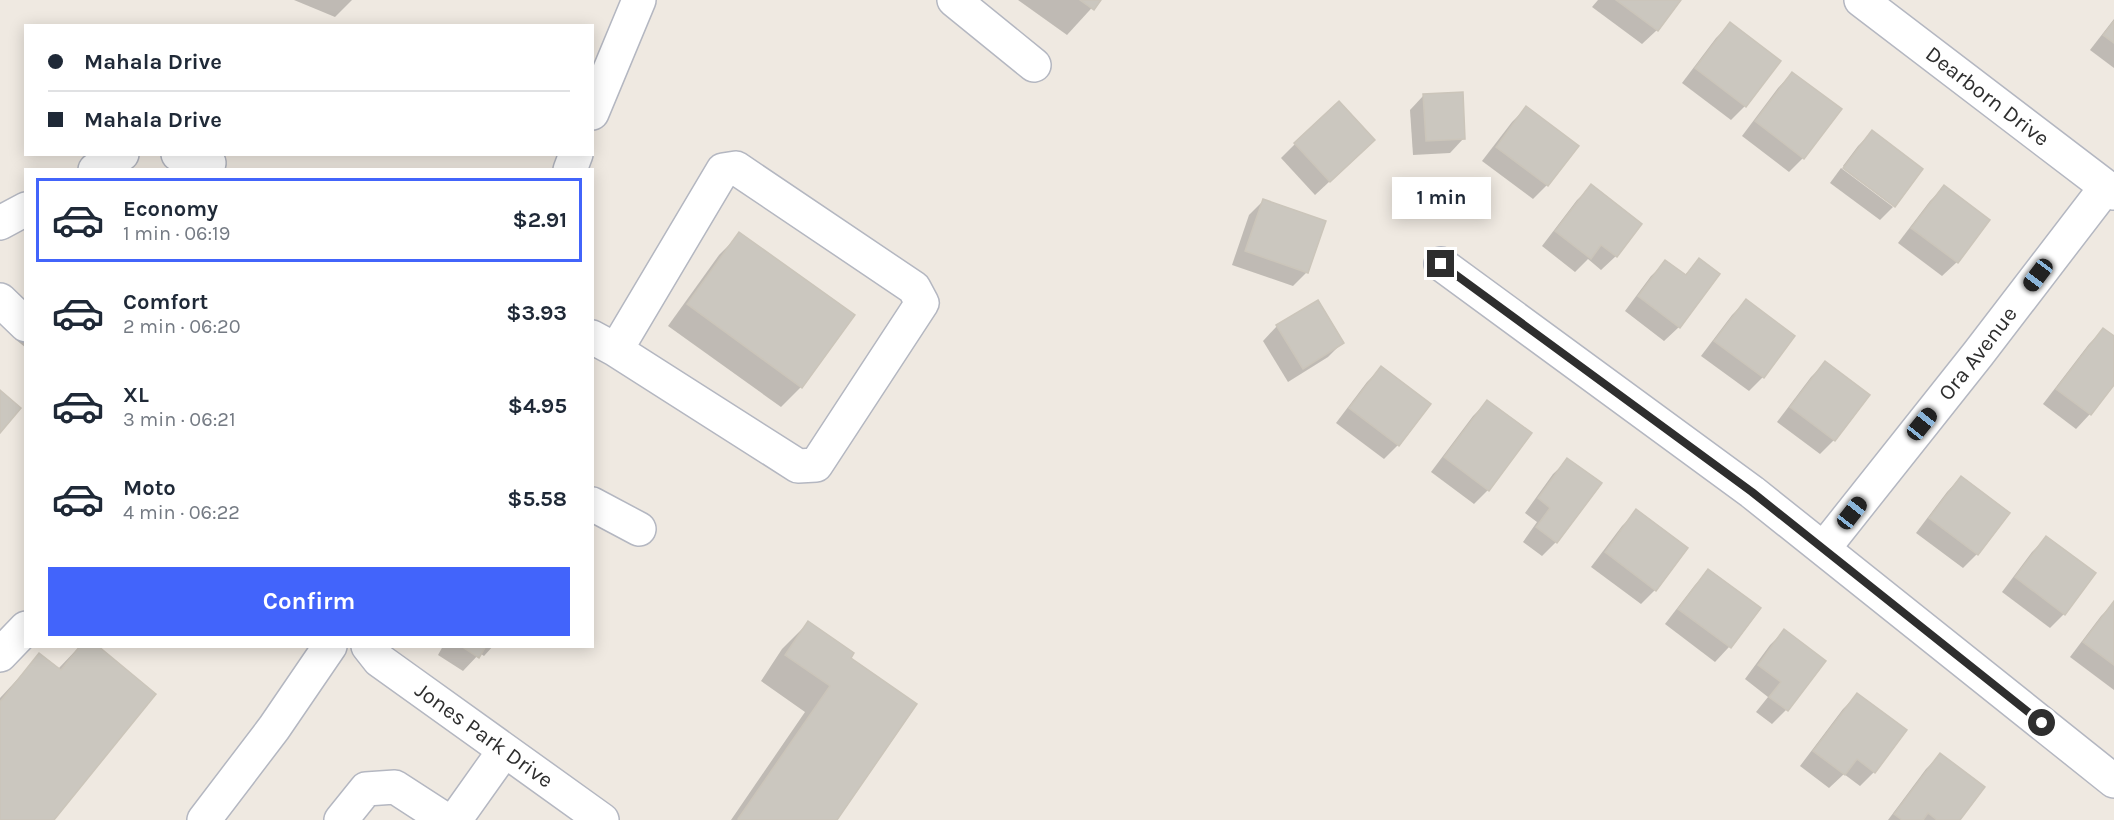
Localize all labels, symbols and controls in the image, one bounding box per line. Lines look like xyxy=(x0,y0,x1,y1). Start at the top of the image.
street label: Dearborn Drive xyxy=(1920,41,2054,152)
text: Mahala Drive xyxy=(84,49,222,75)
text: Mahala Drive xyxy=(84,107,222,133)
callout: 1 min xyxy=(1392,177,1490,219)
text: 1 min xyxy=(1416,186,1467,209)
icon: car xyxy=(51,193,105,247)
text: Economy xyxy=(123,196,218,222)
text: $2.91 xyxy=(513,207,567,233)
text: 1 min · 06:19 xyxy=(123,222,230,245)
route end xyxy=(1427,250,1454,277)
car xyxy=(2020,255,2056,295)
icon: car xyxy=(51,286,105,340)
text: Comfort xyxy=(123,289,208,315)
text: $3.93 xyxy=(506,300,567,326)
street label: Ora Avenue xyxy=(1933,301,2023,406)
text: 2 min · 06:20 xyxy=(123,315,241,338)
icon: car xyxy=(51,379,105,433)
text: XL xyxy=(123,382,149,408)
text: $4.95 xyxy=(508,393,567,419)
car xyxy=(1904,404,1940,444)
text: 3 min · 06:21 xyxy=(123,408,236,431)
icon: car xyxy=(51,472,105,526)
text: Moto xyxy=(123,475,176,501)
text: $5.58 xyxy=(507,486,567,512)
car xyxy=(1834,493,1870,533)
text: 4 min · 06:22 xyxy=(123,501,240,524)
button: Confirm xyxy=(48,567,570,636)
street label: Jones Park Drive xyxy=(410,677,558,794)
route start xyxy=(2028,709,2055,736)

